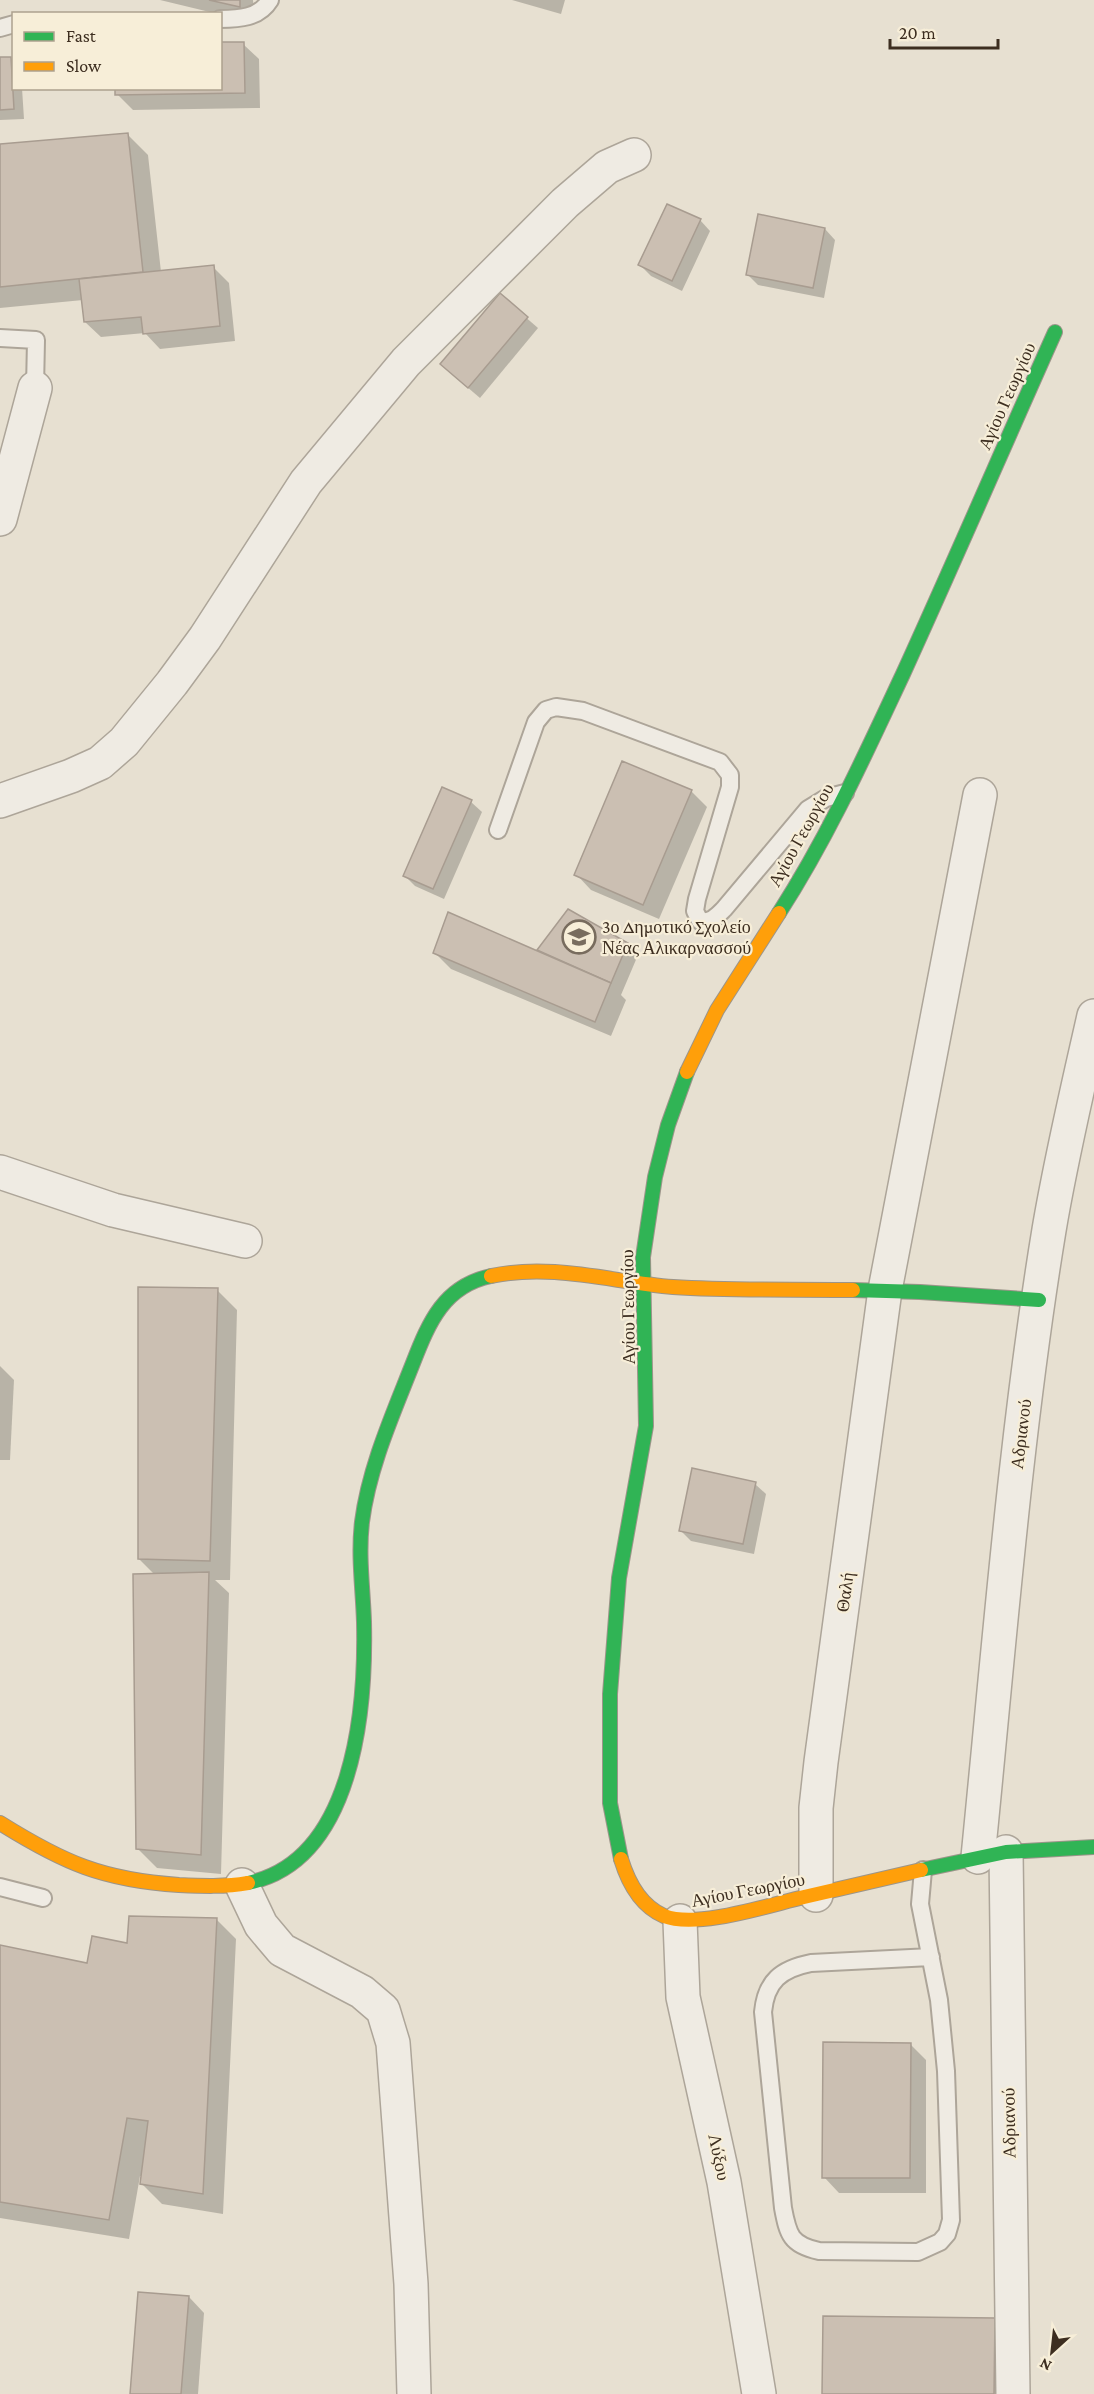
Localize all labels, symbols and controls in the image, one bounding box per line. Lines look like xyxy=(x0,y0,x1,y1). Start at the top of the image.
legend xyxy=(12,12,222,90)
scale bar xyxy=(890,12,998,50)
text: 20 m xyxy=(899,23,936,43)
text: Fast xyxy=(66,26,97,46)
text: Slow xyxy=(66,56,102,76)
street label: Αγίου Γεωργίου xyxy=(974,339,1040,453)
street label: Αγίου Γεωργίου xyxy=(764,780,838,890)
place label: 3ο Δημοτικό Σχολείο Νέας Αλικαρνασσού xyxy=(602,917,751,958)
school or university icon: 3ο Δημοτικό Σχολείο Νέας Αλικαρνασσού xyxy=(561,919,597,955)
street label: Αγίου Γεωργίου xyxy=(617,1249,639,1365)
street label: Αδριανού xyxy=(1007,1398,1035,1470)
street label: Θαλή xyxy=(832,1571,858,1613)
street label: Αγίου Γεωργίου xyxy=(689,1869,807,1911)
street label: Αδριανού xyxy=(998,2087,1020,2159)
street label: Λύξου xyxy=(704,2132,734,2182)
north arrow xyxy=(1022,2322,1082,2382)
text: N xyxy=(1037,2355,1054,2375)

